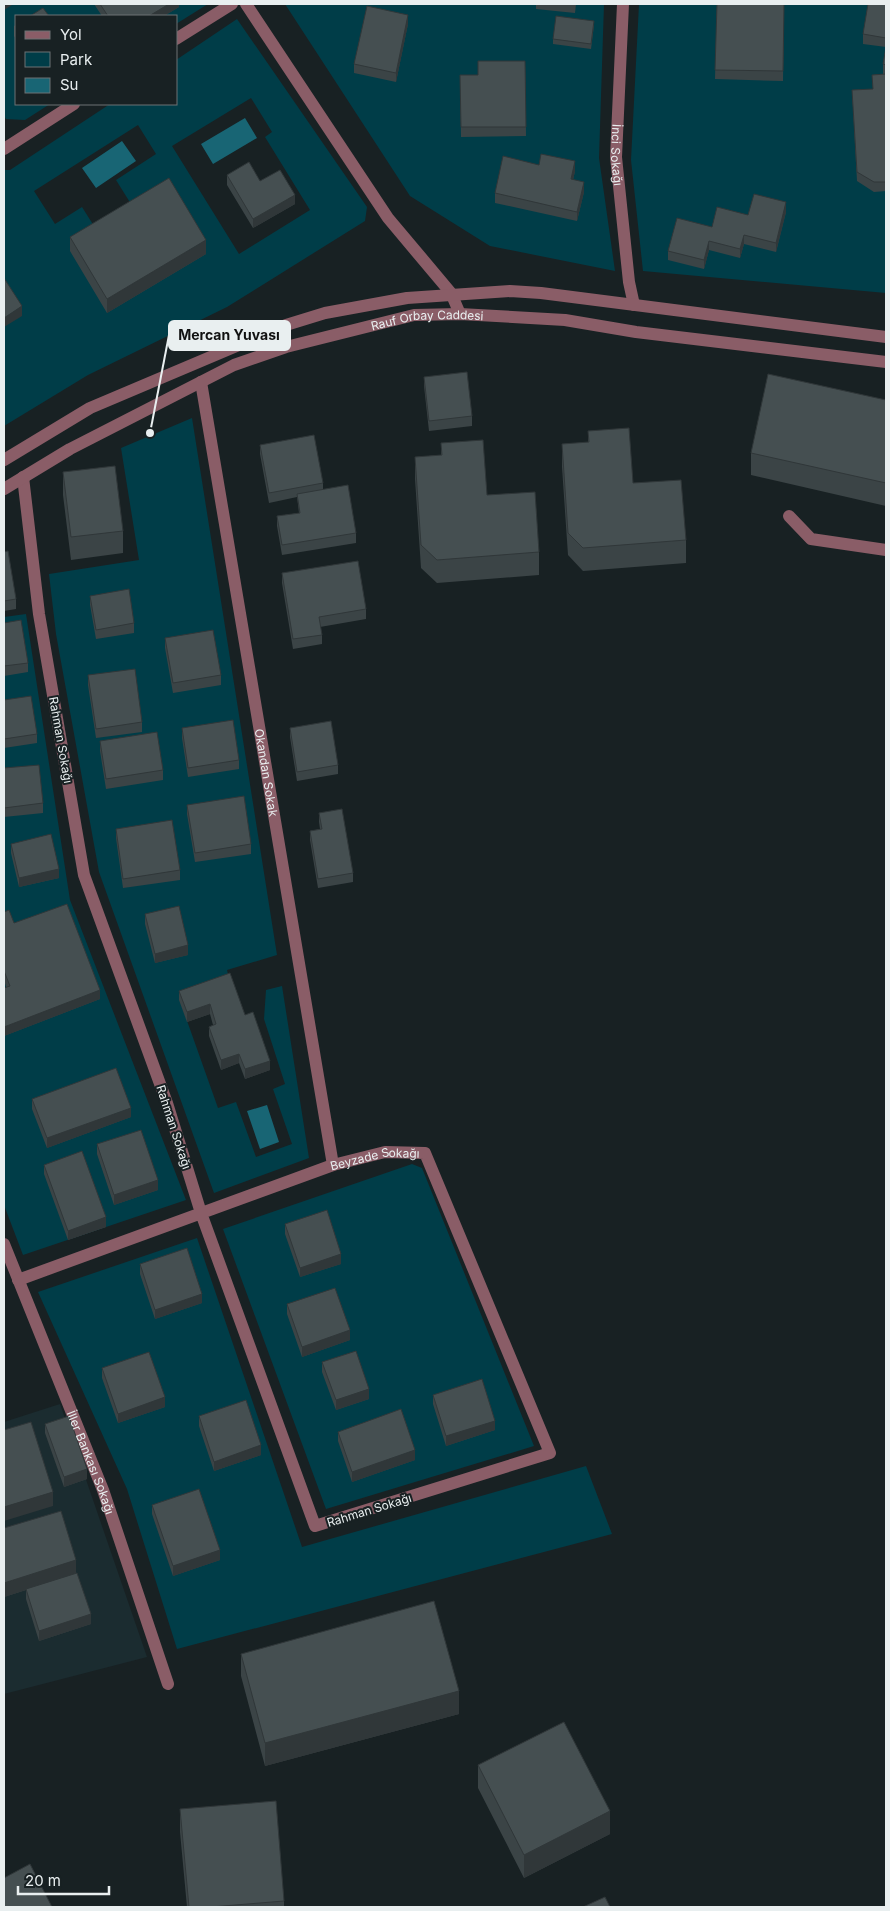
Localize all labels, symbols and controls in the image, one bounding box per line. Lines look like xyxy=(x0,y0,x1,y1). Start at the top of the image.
legend xyxy=(15,15,178,105)
text: Yol xyxy=(60,25,82,44)
text: Park xyxy=(60,50,93,69)
text: Su xyxy=(60,75,79,94)
street label: İnci Sokağı xyxy=(608,124,626,186)
street label: Rauf Orbay Caddesi xyxy=(369,307,484,333)
callout: Mercan Yuvası xyxy=(169,321,290,350)
text: Mercan Yuvası xyxy=(178,326,280,343)
street label: Rahman Sokağı xyxy=(46,696,76,784)
street label: Okandan Sokak xyxy=(252,727,282,818)
street label: Rahman Sokağı xyxy=(153,1083,195,1171)
street label: Beyzade Sokağı xyxy=(328,1144,420,1173)
street label: İller Bankası Sokağı xyxy=(64,1408,118,1516)
street label: Rahman Sokağı xyxy=(325,1490,413,1530)
scale bar xyxy=(18,1864,109,1896)
text: 20 m xyxy=(25,1871,61,1890)

